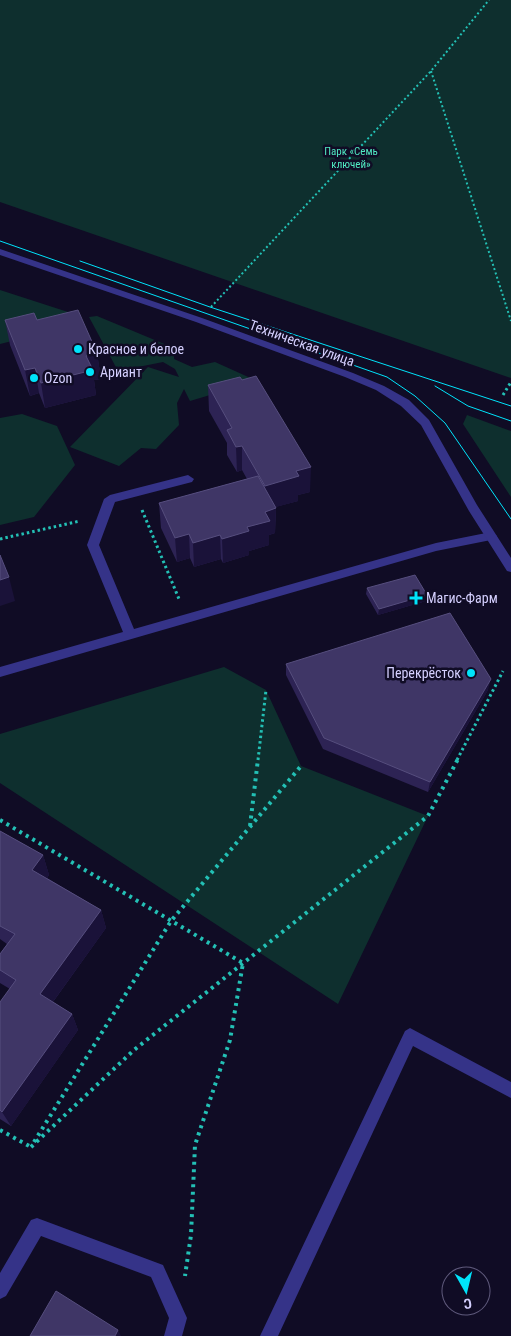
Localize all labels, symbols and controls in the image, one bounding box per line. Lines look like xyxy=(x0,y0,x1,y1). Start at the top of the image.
park label: Парк «Семь ключей» xyxy=(324,145,378,171)
street label: Техническая улица xyxy=(247,317,357,369)
place label: Красное и белое xyxy=(88,341,185,357)
marker: Красное и белое xyxy=(72,343,84,355)
place label: Ариант xyxy=(100,364,142,380)
marker: Ариант xyxy=(84,366,96,378)
place label: Ozon xyxy=(44,370,72,386)
marker: Ozon xyxy=(28,372,40,384)
place label: Магис-Фарм xyxy=(426,590,498,606)
marker: Магис-Фарм xyxy=(410,592,422,604)
place label: Перекрёсток xyxy=(386,665,461,681)
marker: Перекрёсток xyxy=(465,667,477,679)
north arrow xyxy=(441,1266,491,1316)
text: С xyxy=(463,1295,473,1312)

